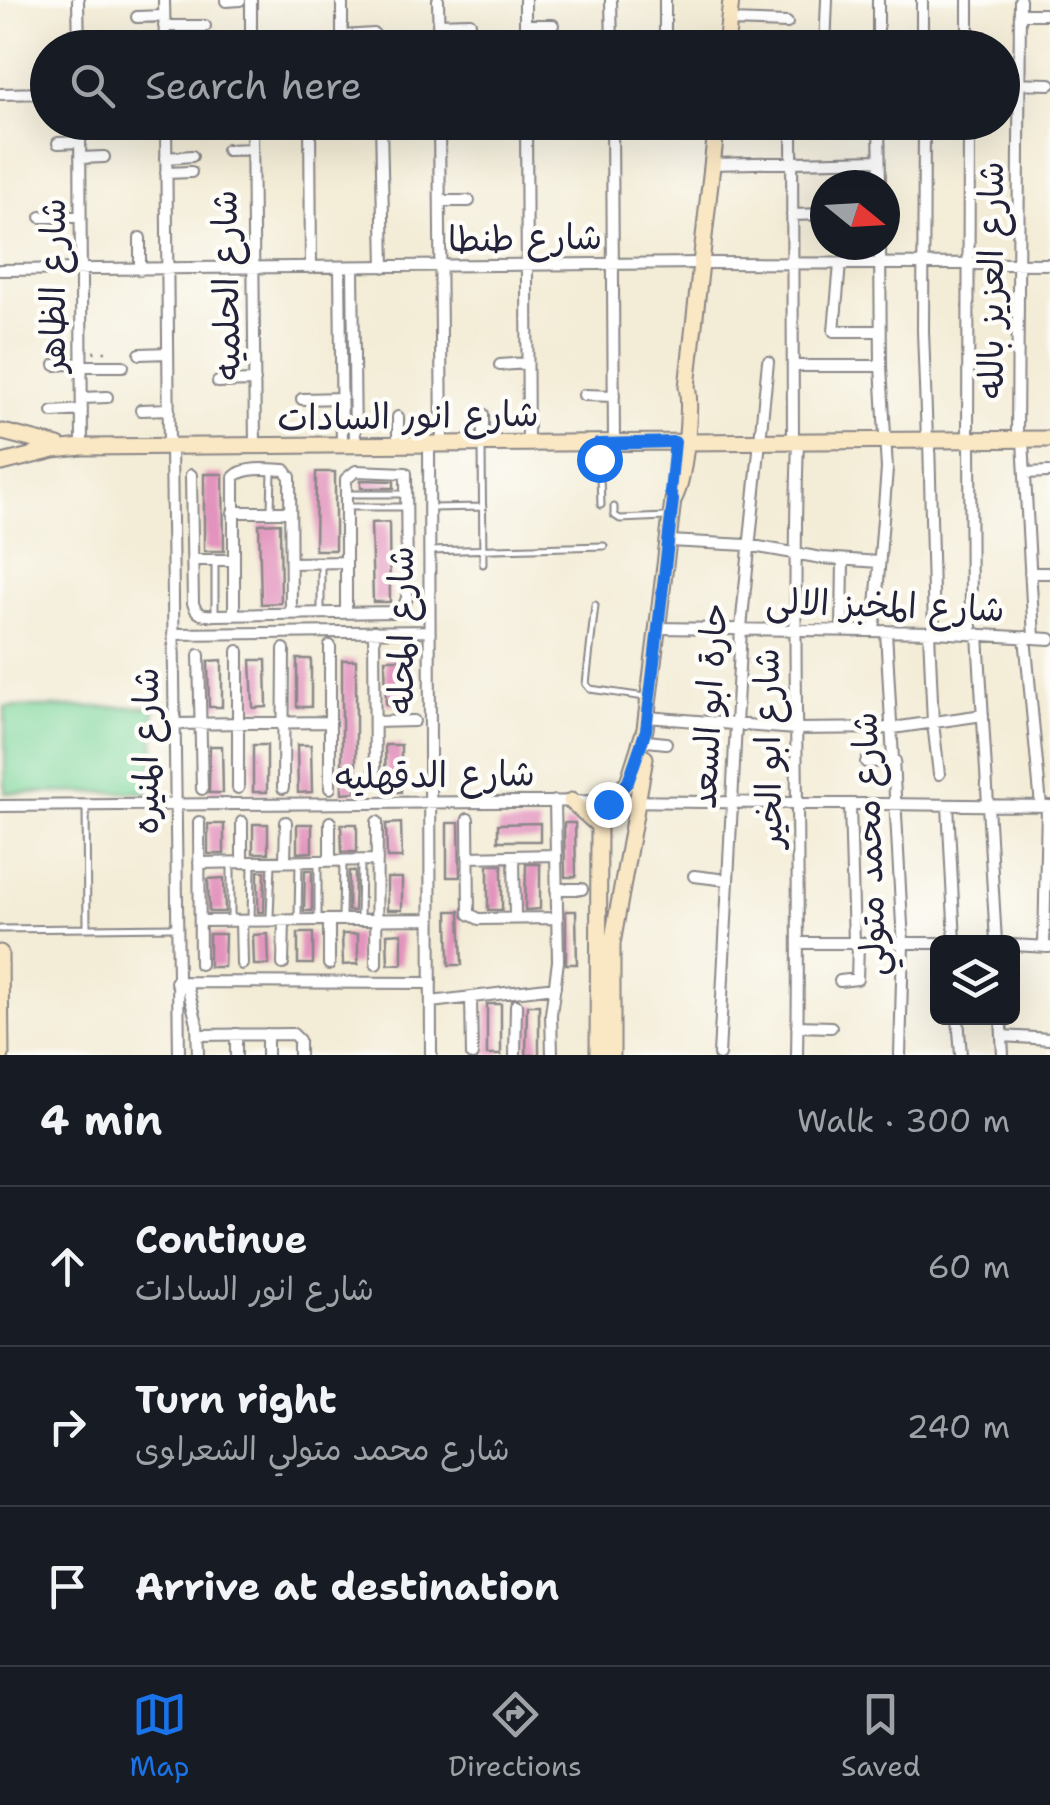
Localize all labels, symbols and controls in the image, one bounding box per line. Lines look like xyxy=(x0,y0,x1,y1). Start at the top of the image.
search box xyxy=(30,30,1020,140)
icon: search xyxy=(65,58,120,113)
text: Search here xyxy=(145,60,362,111)
street label: شارع العزيز بالله xyxy=(967,161,1016,399)
north arrow xyxy=(810,170,900,260)
street label: شارع الحلميه xyxy=(200,189,253,381)
street label: شارع الظاهر xyxy=(29,198,78,375)
street label: شارع طنطا xyxy=(448,213,602,264)
street label: شارع انور السادات xyxy=(277,390,539,443)
route start xyxy=(577,437,623,483)
street label: شارع المحله xyxy=(377,546,426,714)
street label: شارع المخبز الالى xyxy=(765,577,1005,634)
street label: حارة ابو السعد xyxy=(680,602,737,810)
street label: شارع ابو الخير xyxy=(742,648,795,851)
street label: شارع المنيره xyxy=(122,667,171,835)
street label: شارع محمد متولي xyxy=(840,711,905,977)
street label: شارع الدقهليه xyxy=(335,749,535,802)
route end xyxy=(586,782,632,828)
map controls xyxy=(930,935,1020,1025)
button: layers xyxy=(930,935,1020,1025)
text: 4 min xyxy=(40,1092,162,1148)
text: Walk · 300 m xyxy=(797,1099,1010,1142)
text: Continue xyxy=(135,1214,307,1265)
icon: ahead xyxy=(40,1239,95,1294)
text: 60 m xyxy=(928,1245,1010,1288)
text: شارع انور السادات xyxy=(135,1267,374,1310)
text: Turn right xyxy=(135,1374,337,1425)
icon: right xyxy=(40,1399,95,1454)
text: 240 m xyxy=(907,1405,1010,1448)
text: شارع محمد متولي الشعراوى xyxy=(135,1427,510,1470)
icon: arrive xyxy=(40,1559,95,1614)
text: Arrive at destination xyxy=(135,1561,559,1612)
tab: Map xyxy=(130,1687,189,1785)
tab: Directions xyxy=(448,1687,582,1785)
tab: Saved xyxy=(841,1687,920,1785)

